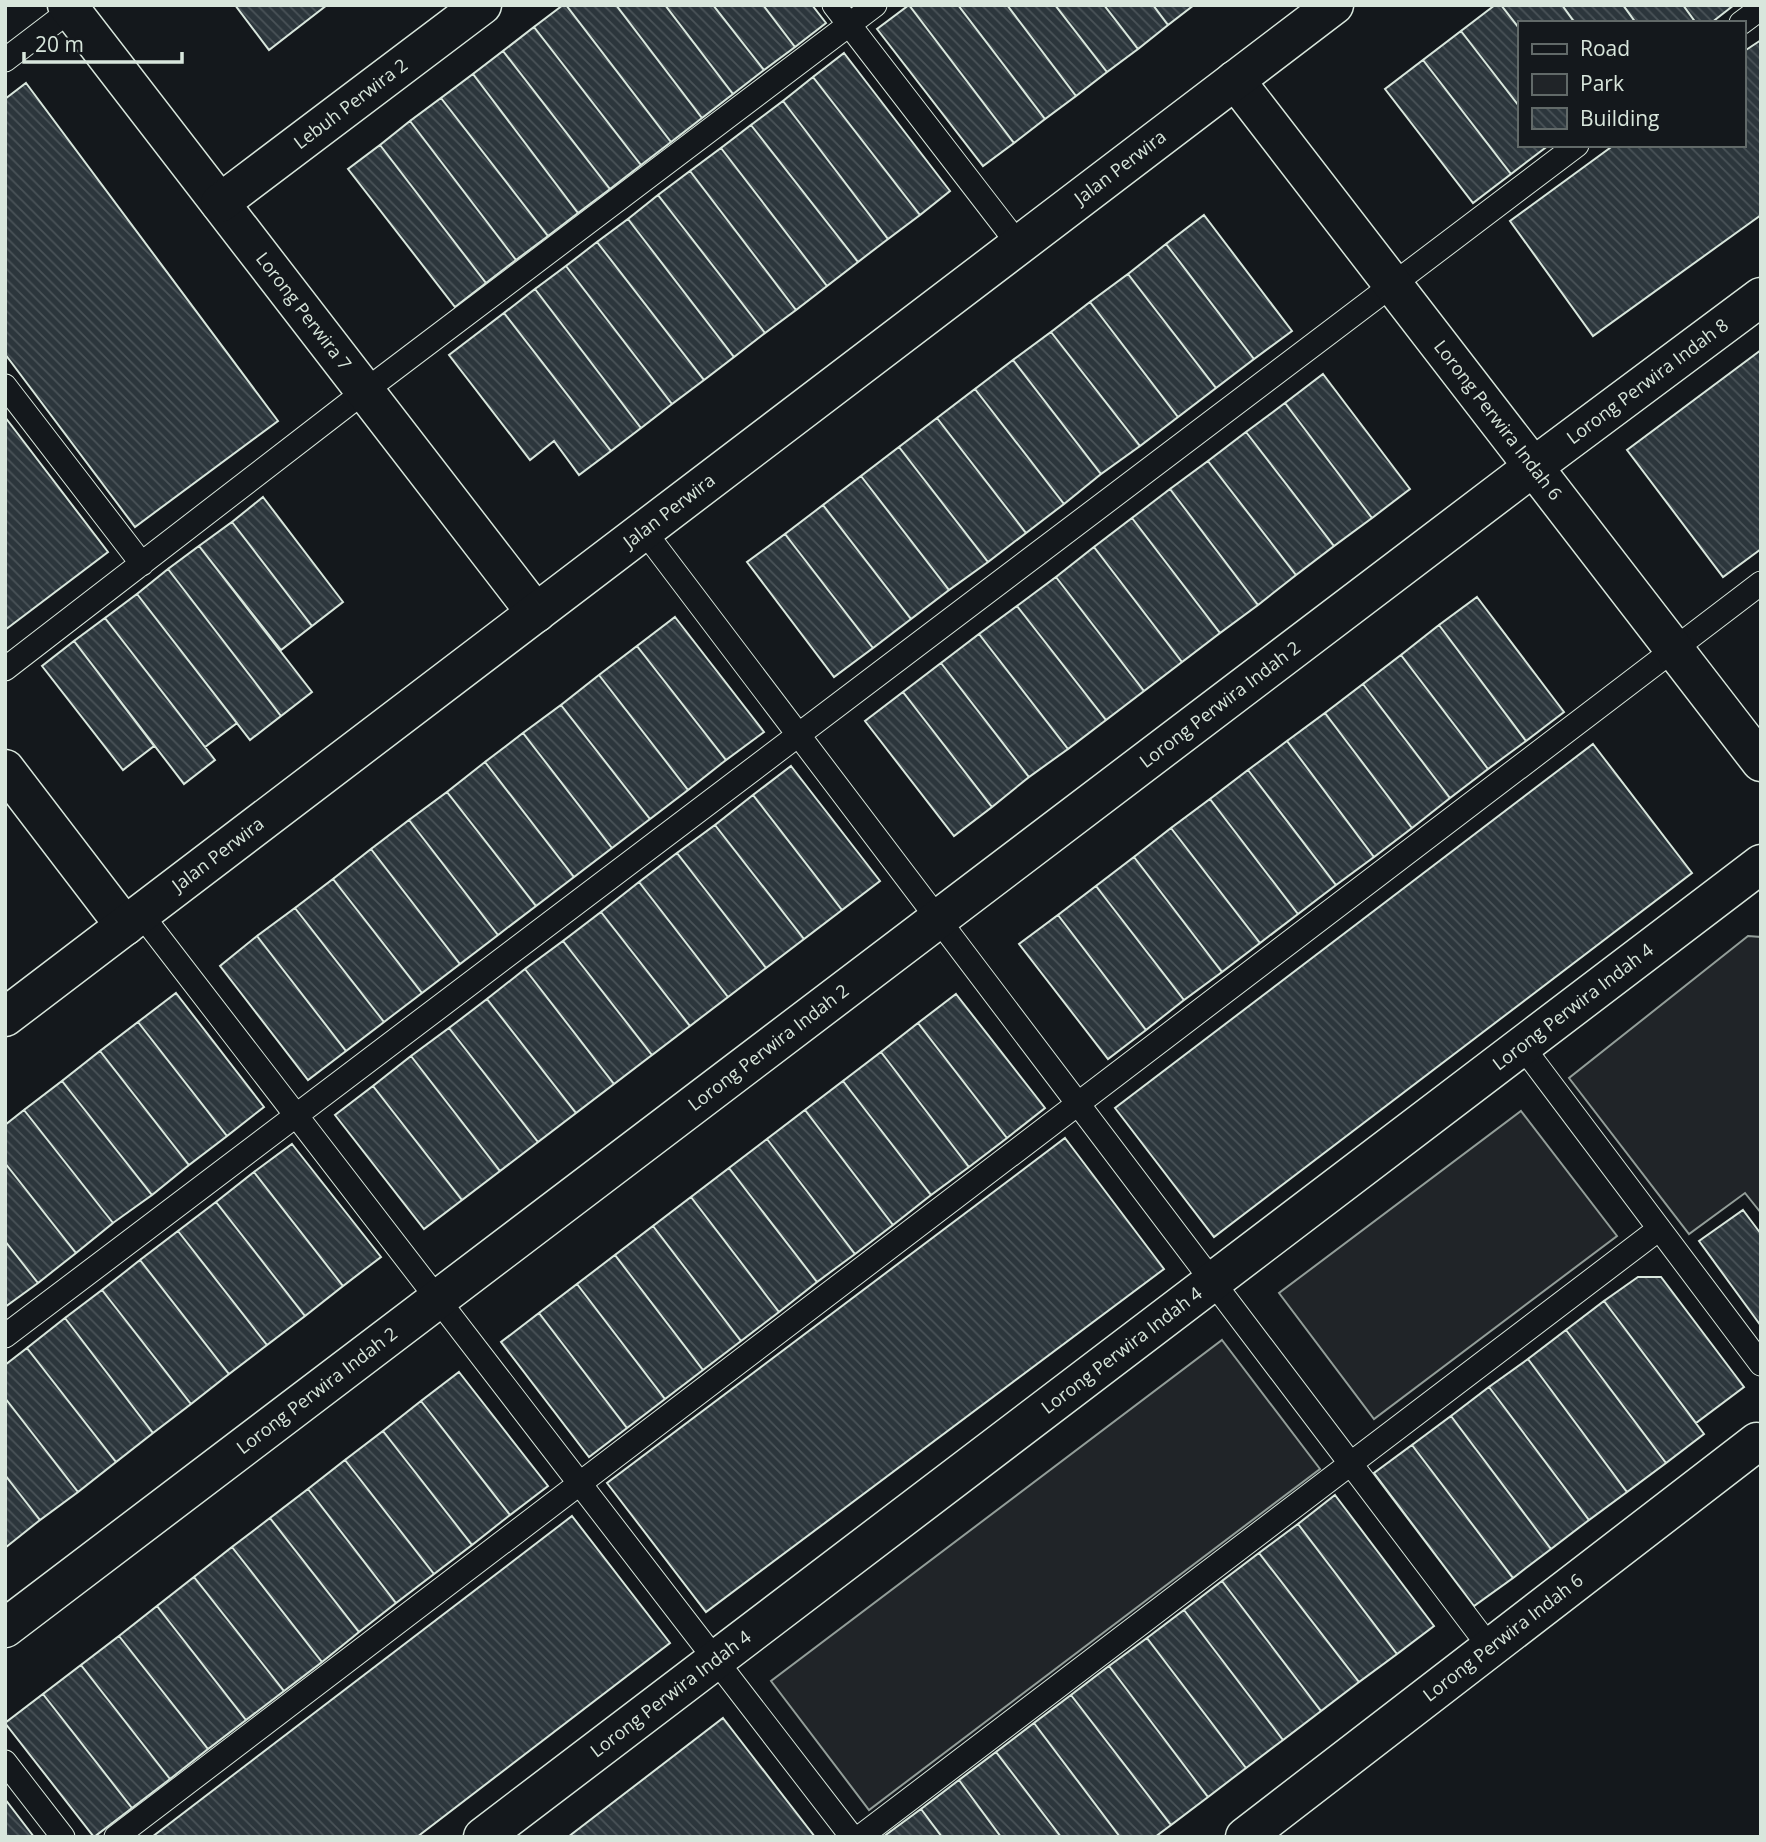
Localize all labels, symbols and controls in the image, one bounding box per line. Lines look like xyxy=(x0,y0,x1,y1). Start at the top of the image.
scale bar xyxy=(24,21,182,65)
legend xyxy=(1518,21,1745,147)
text: 20 m xyxy=(35,30,84,58)
text: Road xyxy=(1580,34,1630,62)
street label: Lebuh Perwira 2 xyxy=(289,53,412,154)
text: Park xyxy=(1580,69,1624,97)
text: Building xyxy=(1580,104,1659,132)
street label: Jalan Perwira xyxy=(1067,124,1171,211)
street label: Lorong Perwira 7 xyxy=(251,247,357,375)
street label: Lorong Perwira Indah 8 xyxy=(1561,313,1733,449)
street label: Lorong Perwira Indah 6 xyxy=(1429,335,1568,505)
street label: Jalan Perwira xyxy=(616,468,719,554)
street label: Lorong Perwira Indah 2 xyxy=(1134,635,1305,773)
street label: Jalan Perwira xyxy=(165,811,268,898)
street label: Lorong Perwira Indah 4 xyxy=(1487,937,1658,1075)
street label: Lorong Perwira Indah 2 xyxy=(683,978,853,1116)
street label: Lorong Perwira Indah 4 xyxy=(1036,1281,1207,1419)
street label: Lorong Perwira Indah 2 xyxy=(231,1321,402,1459)
street label: Lorong Perwira Indah 6 xyxy=(1418,1568,1587,1706)
street label: Lorong Perwira Indah 4 xyxy=(585,1624,755,1762)

